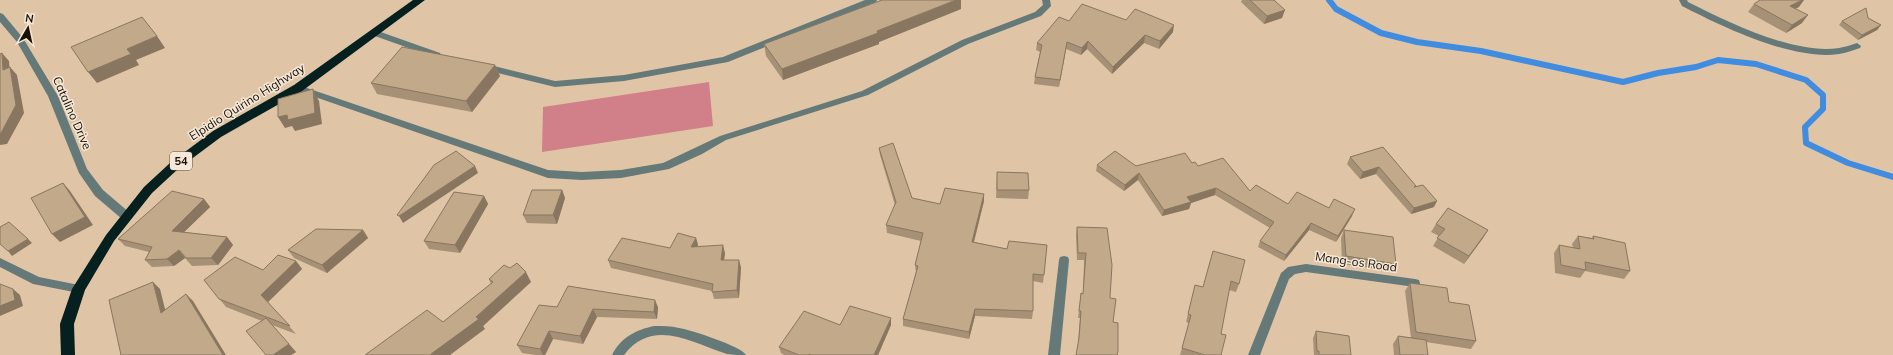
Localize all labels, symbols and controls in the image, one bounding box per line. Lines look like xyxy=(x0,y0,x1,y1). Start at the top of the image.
north arrow xyxy=(8,8,48,48)
text: N xyxy=(24,11,35,26)
street label: Elpidio Quirino Highway xyxy=(186,60,308,143)
street label: Catalino Drive xyxy=(50,74,95,152)
road number: 54 xyxy=(170,152,192,170)
street label: Mang-os Road xyxy=(1314,248,1398,275)

